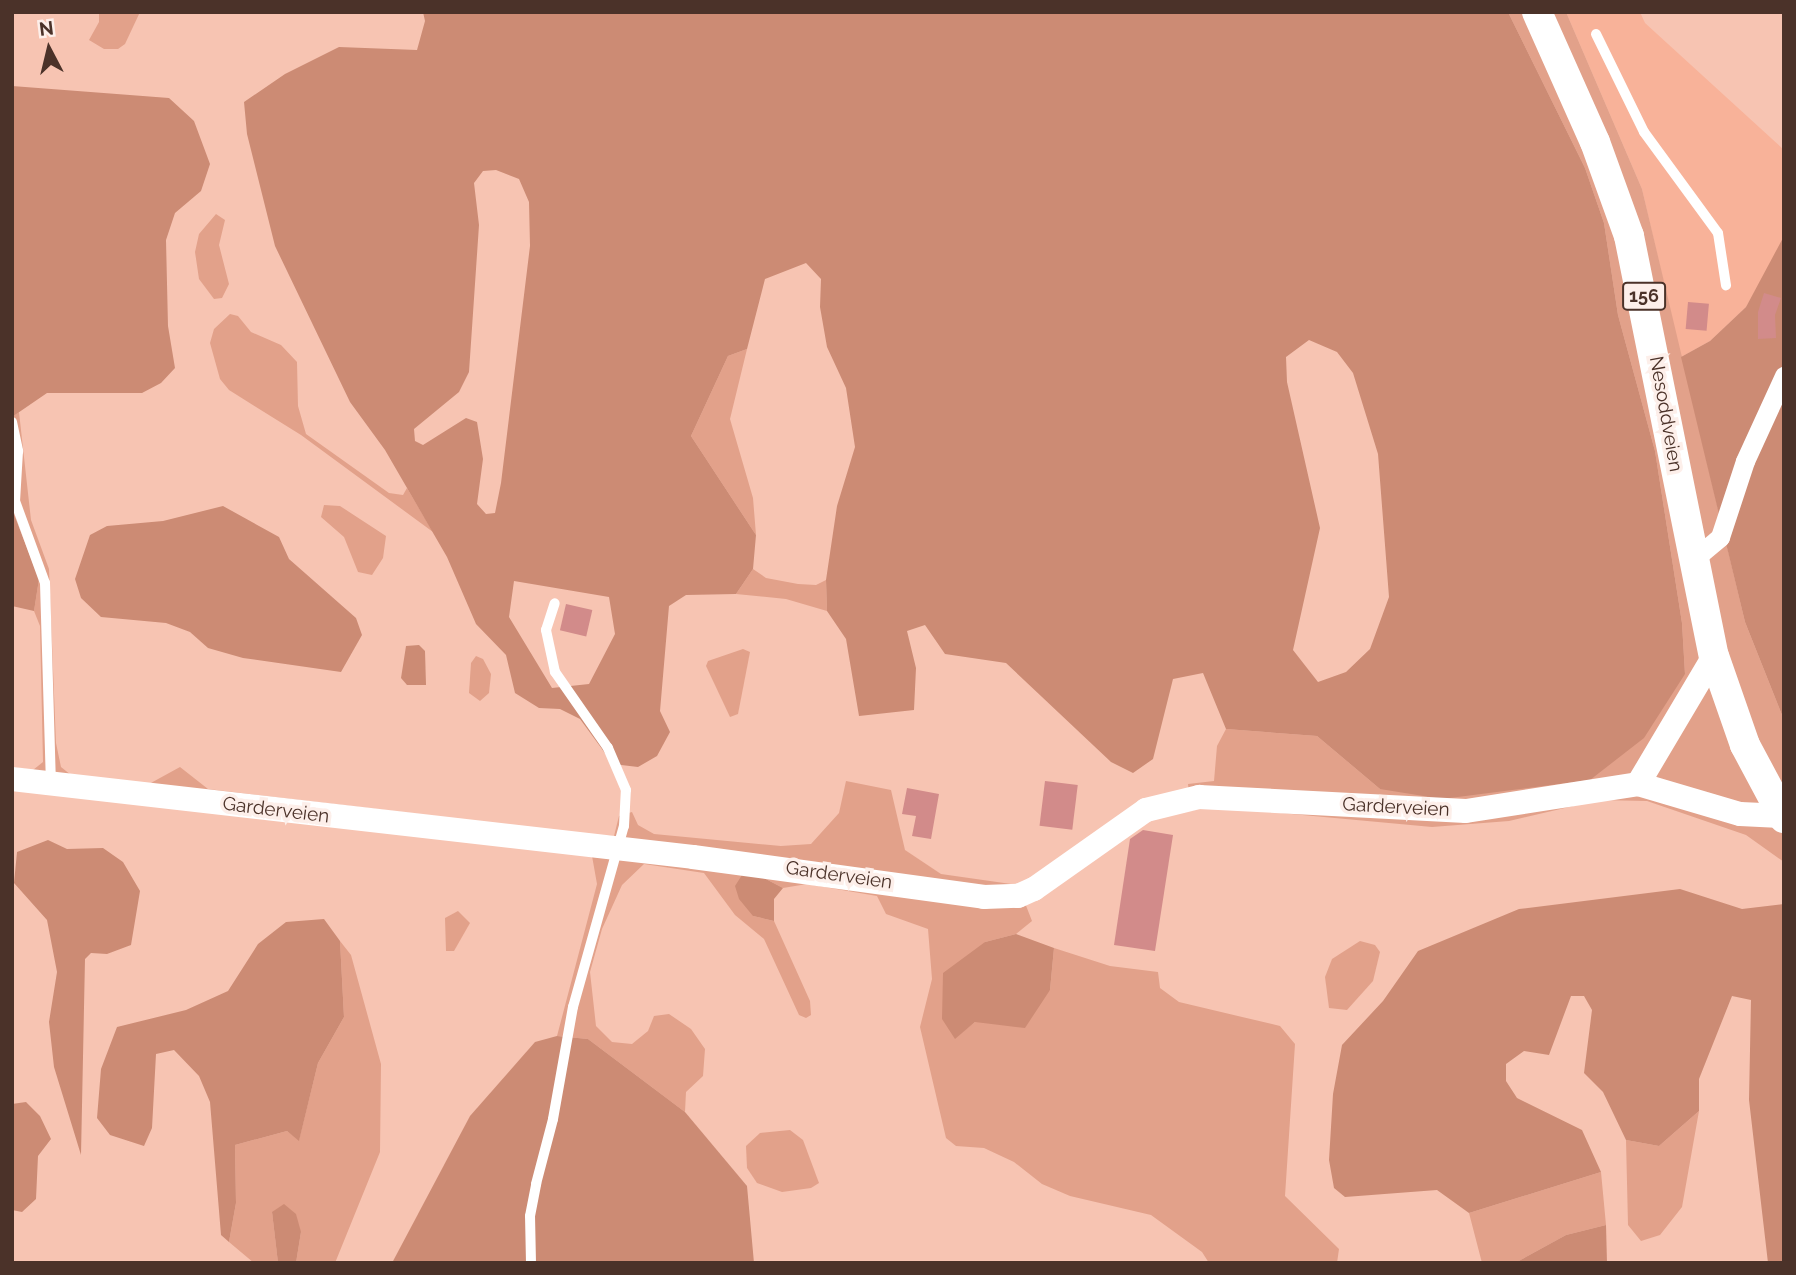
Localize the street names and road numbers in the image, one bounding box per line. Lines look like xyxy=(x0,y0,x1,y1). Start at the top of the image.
road number: 156 xyxy=(1621,282,1667,310)
street label: Nesoddveien xyxy=(1645,354,1687,474)
street label: Garderveien xyxy=(221,792,331,828)
street label: Garderveien xyxy=(1342,793,1450,821)
street label: Garderveien xyxy=(784,856,894,894)

